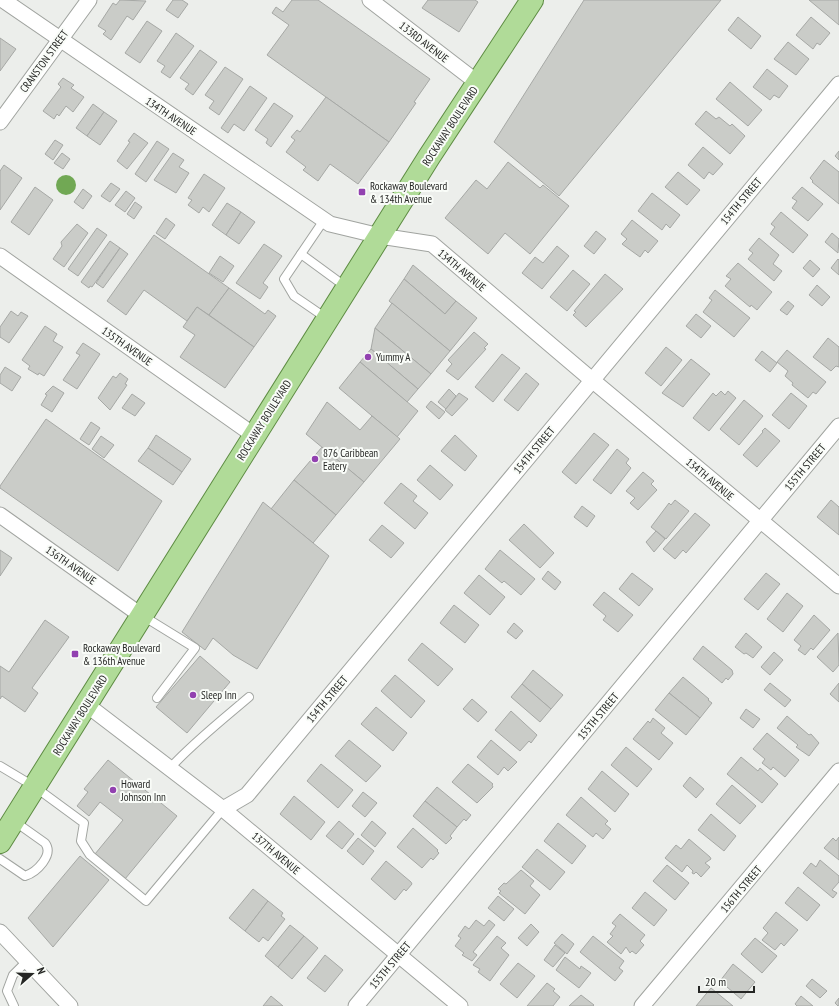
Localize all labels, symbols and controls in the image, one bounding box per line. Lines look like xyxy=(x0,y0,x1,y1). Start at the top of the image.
street label: 133RD AVENUE xyxy=(396,18,452,66)
street label: CRANSTON STREET xyxy=(17,27,71,95)
street label: ROCKAWAY BOULEVARD xyxy=(419,83,481,168)
street label: 134TH AVENUE xyxy=(143,94,199,138)
street label: 154TH STREET xyxy=(717,175,765,227)
place label: Rockaway Boulevard & 134th Avenue xyxy=(370,179,448,206)
marker: Rockaway Boulevard & 134th Avenue xyxy=(357,187,367,197)
street label: 134TH AVENUE xyxy=(435,246,489,294)
street label: 135TH AVENUE xyxy=(99,323,155,369)
place label: Yummy A xyxy=(376,350,411,364)
marker: Yummy A xyxy=(363,352,373,362)
street label: ROCKAWAY BOULEVARD xyxy=(234,377,294,463)
street label: 154TH STREET xyxy=(510,424,558,476)
street label: 155TH STREET xyxy=(781,441,829,493)
place label: 876 Caribbean Eatery xyxy=(323,446,378,473)
marker: 876 Caribbean Eatery xyxy=(310,454,320,464)
street label: 134TH AVENUE xyxy=(683,455,737,503)
street label: 136TH AVENUE xyxy=(43,542,99,588)
place label: Rockaway Boulevard & 136th Avenue xyxy=(83,641,161,668)
marker: Rockaway Boulevard & 136th Avenue xyxy=(70,649,80,659)
street label: ROCKAWAY BOULEVARD xyxy=(50,672,110,758)
street label: 154TH STREET xyxy=(303,673,351,725)
place label: Sleep Inn xyxy=(201,688,237,702)
marker: Sleep Inn xyxy=(188,690,198,700)
street label: 155TH STREET xyxy=(574,690,622,742)
place label: Howard Johnson Inn xyxy=(120,777,166,804)
marker: Howard Johnson Inn xyxy=(108,785,118,795)
street label: 137TH AVENUE xyxy=(249,829,303,877)
street label: 156TH STREET xyxy=(717,863,765,915)
street label: 155TH STREET xyxy=(366,939,414,991)
north arrow xyxy=(12,954,52,994)
text: N xyxy=(34,965,49,976)
scale bar xyxy=(699,968,754,994)
text: 20 m xyxy=(705,974,726,989)

